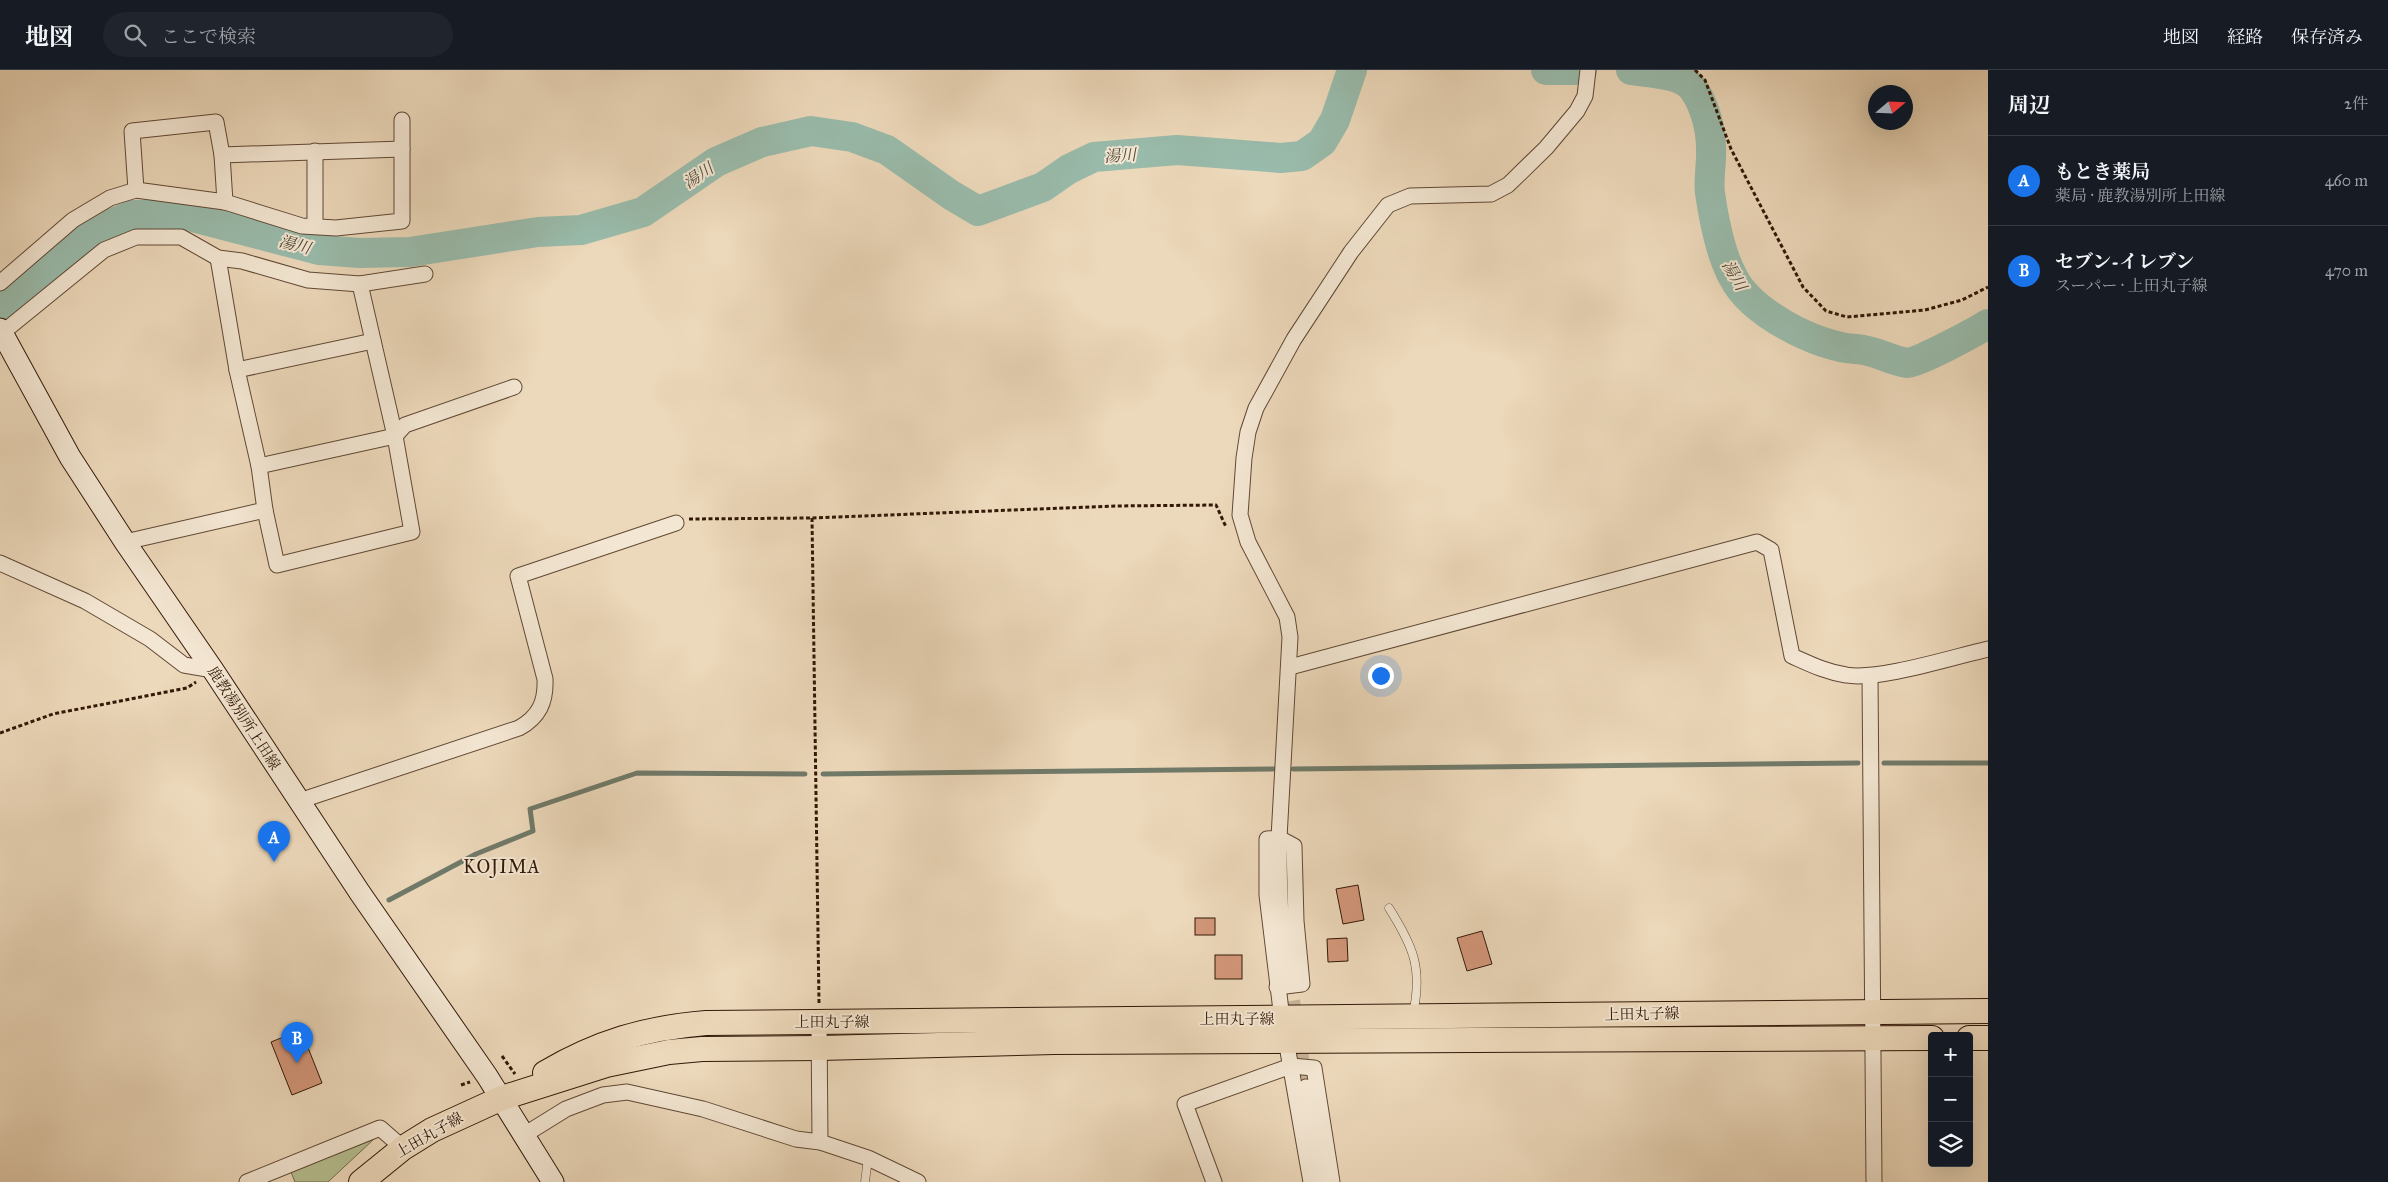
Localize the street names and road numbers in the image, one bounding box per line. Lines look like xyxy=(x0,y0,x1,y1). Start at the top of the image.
street label: 鹿教湯別所上田線 xyxy=(204,663,284,773)
street label: 上田丸子線 xyxy=(1604,1004,1680,1024)
street label: 上田丸子線 xyxy=(1199,1010,1275,1028)
street label: 上田丸子線 xyxy=(794,1013,870,1031)
street label: 上田丸子線 xyxy=(392,1108,466,1162)

